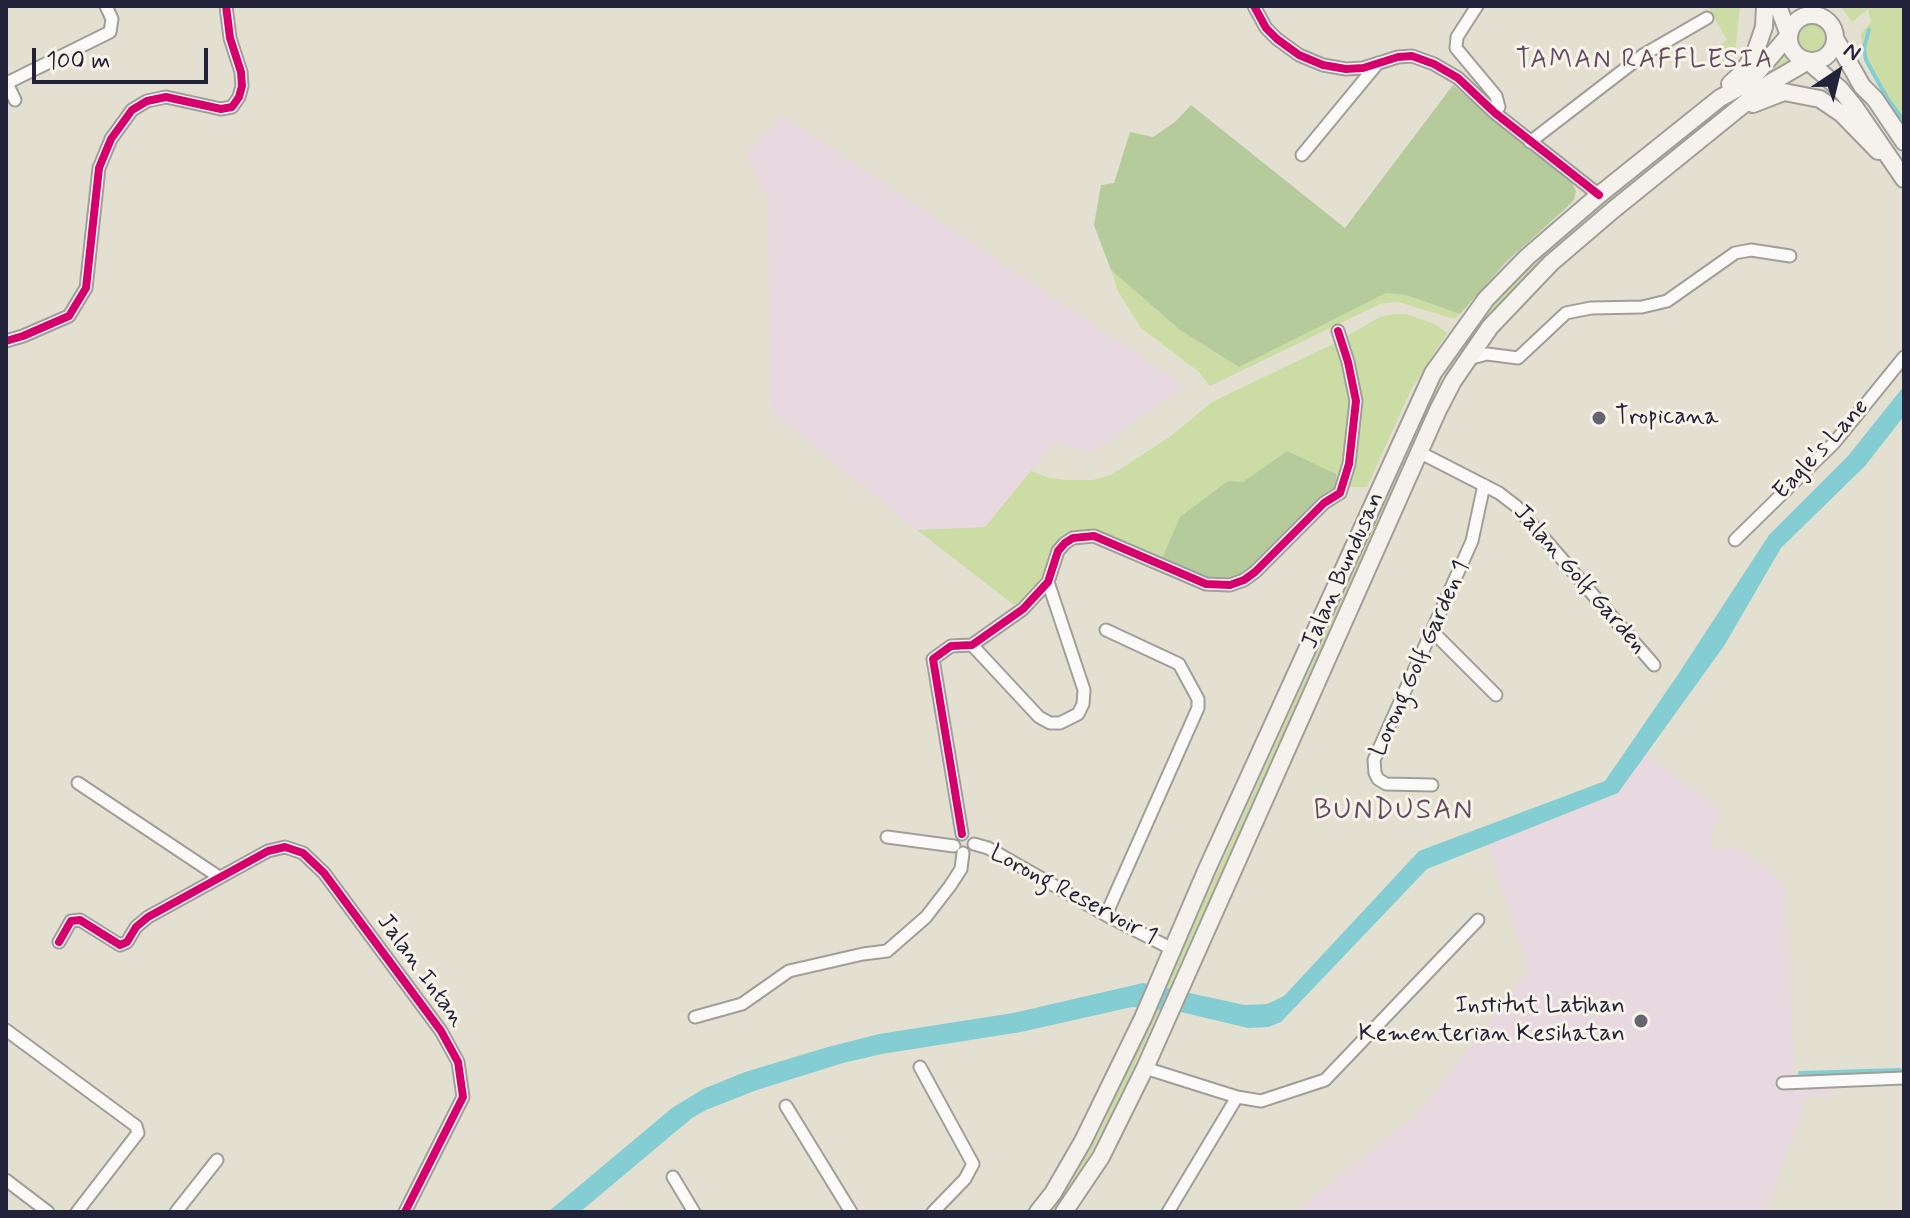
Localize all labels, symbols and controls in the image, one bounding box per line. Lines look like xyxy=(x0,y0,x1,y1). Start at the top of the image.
scale bar xyxy=(36,32,212,82)
north arrow xyxy=(1798,32,1878,112)
text: N xyxy=(1838,37,1866,68)
text: 100 m xyxy=(46,46,110,77)
district label: TAMAN RAFFLESIA xyxy=(1516,46,1774,78)
street label: Eagle's Lane xyxy=(1768,394,1876,506)
place label: Tropicana xyxy=(1615,404,1718,432)
marker: Tropicana xyxy=(1590,409,1608,427)
street label: Jalan Bundusan xyxy=(1297,488,1391,654)
street label: Jalan Golf Garden xyxy=(1506,499,1652,661)
street label: Lorong Golf Garden 1 xyxy=(1365,557,1477,761)
district label: BUNDUSAN xyxy=(1313,795,1475,829)
street label: Lorong Reservoir 1 xyxy=(984,840,1162,952)
street label: Jalan Intan xyxy=(369,909,471,1033)
place label: Institut Latihan Kementerian Kesihatan xyxy=(1358,993,1625,1049)
marker: Institut Latihan Kementerian Kesihatan xyxy=(1632,1012,1650,1030)

